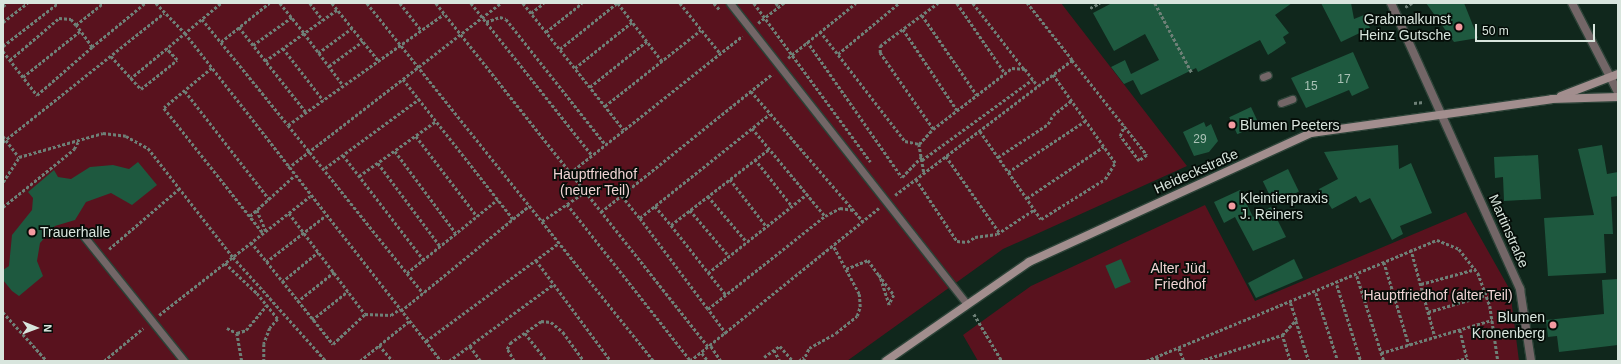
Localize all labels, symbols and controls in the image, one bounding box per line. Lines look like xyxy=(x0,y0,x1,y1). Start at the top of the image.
place label: Grabmalkunst Heinz Gutsche xyxy=(1359,11,1451,44)
scale bar xyxy=(1477,16,1597,42)
marker: Grabmalkunst Heinz Gutsche xyxy=(1454,22,1464,32)
text: 50 m xyxy=(1482,24,1509,38)
house number: 17 xyxy=(1337,73,1351,87)
house number: 15 xyxy=(1304,80,1318,94)
place label: Blumen Peeters xyxy=(1240,117,1340,133)
marker: Blumen Peeters xyxy=(1227,120,1237,130)
house number: 29 xyxy=(1193,133,1207,147)
street label: Heideckstraße xyxy=(1151,145,1241,197)
park label: Hauptfriedhof (neuer Teil) xyxy=(553,166,637,198)
place label: Kleintierpraxis J. Reiners xyxy=(1240,190,1328,222)
street label: Martinstraße xyxy=(1485,192,1533,270)
marker: Kleintierpraxis J. Reiners xyxy=(1227,201,1237,211)
place label: Trauerhalle xyxy=(40,224,110,240)
marker: Trauerhalle xyxy=(27,227,37,237)
park label: Alter Jüd. Friedhof xyxy=(1150,260,1210,292)
park label: Hauptfriedhof (alter Teil) xyxy=(1363,287,1513,303)
north arrow xyxy=(16,308,56,348)
place label: Blumen Kronenberg xyxy=(1472,309,1545,342)
marker: Blumen Kronenberg xyxy=(1548,320,1558,330)
text: N xyxy=(42,324,54,332)

